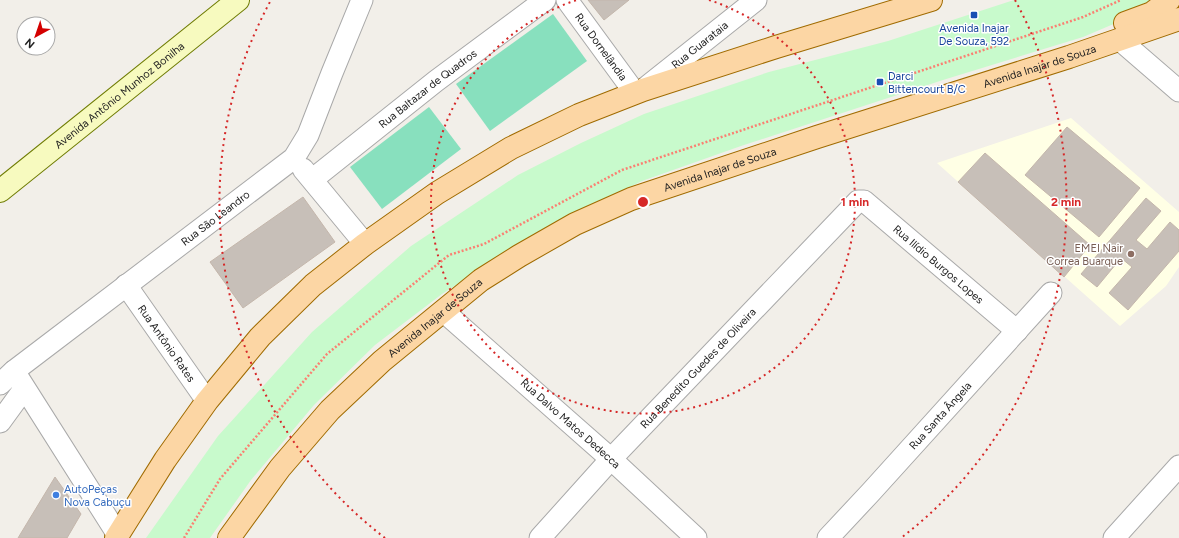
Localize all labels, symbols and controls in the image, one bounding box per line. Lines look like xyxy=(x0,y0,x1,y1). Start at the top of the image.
marker: Avenida Inajar De Souza, 592 xyxy=(969,10,979,20)
street label: Rua Dornelândia xyxy=(572,11,630,83)
north arrow xyxy=(16,16,56,56)
street label: Rua Guarataia xyxy=(669,18,731,71)
place label: Avenida Inajar De Souza, 592 xyxy=(939,22,1009,48)
text: N xyxy=(22,36,37,51)
street label: Avenida Antônio Munhoz Bonilha xyxy=(52,39,187,151)
street label: Avenida Inajar de Souza xyxy=(982,42,1098,90)
street label: Rua Baltazar de Quadros xyxy=(376,47,479,131)
place label: Darci Bittencourt B/C xyxy=(888,70,966,96)
marker: Darci Bittencourt B/C xyxy=(875,77,885,87)
street label: Avenida Inajar de Souza xyxy=(662,145,778,194)
street label: Rua São Leandro xyxy=(178,188,252,248)
centre of rings xyxy=(636,195,650,209)
text: 1 min xyxy=(841,195,869,209)
text: 2 min xyxy=(1051,195,1081,209)
street label: Rua Ilídio Burgos Lopes xyxy=(891,222,986,306)
place label: EMEI Nair Correa Buarque xyxy=(1046,242,1123,268)
marker: EMEI Nair Correa Buarque xyxy=(1126,249,1136,259)
street label: Avenida Inajar de Souza xyxy=(385,275,485,360)
street label: Rua Antônio Rates xyxy=(135,302,198,384)
street label: Rua Benedito Guedes de Oliveira xyxy=(637,305,759,431)
street label: Rua Dalvo Matos Dedecca xyxy=(518,376,623,471)
street label: Rua Santa Ângela xyxy=(906,379,974,452)
place label: AutoPeças Nova Cabuçu xyxy=(64,483,131,509)
marker: AutoPeças Nova Cabuçu xyxy=(51,490,61,500)

